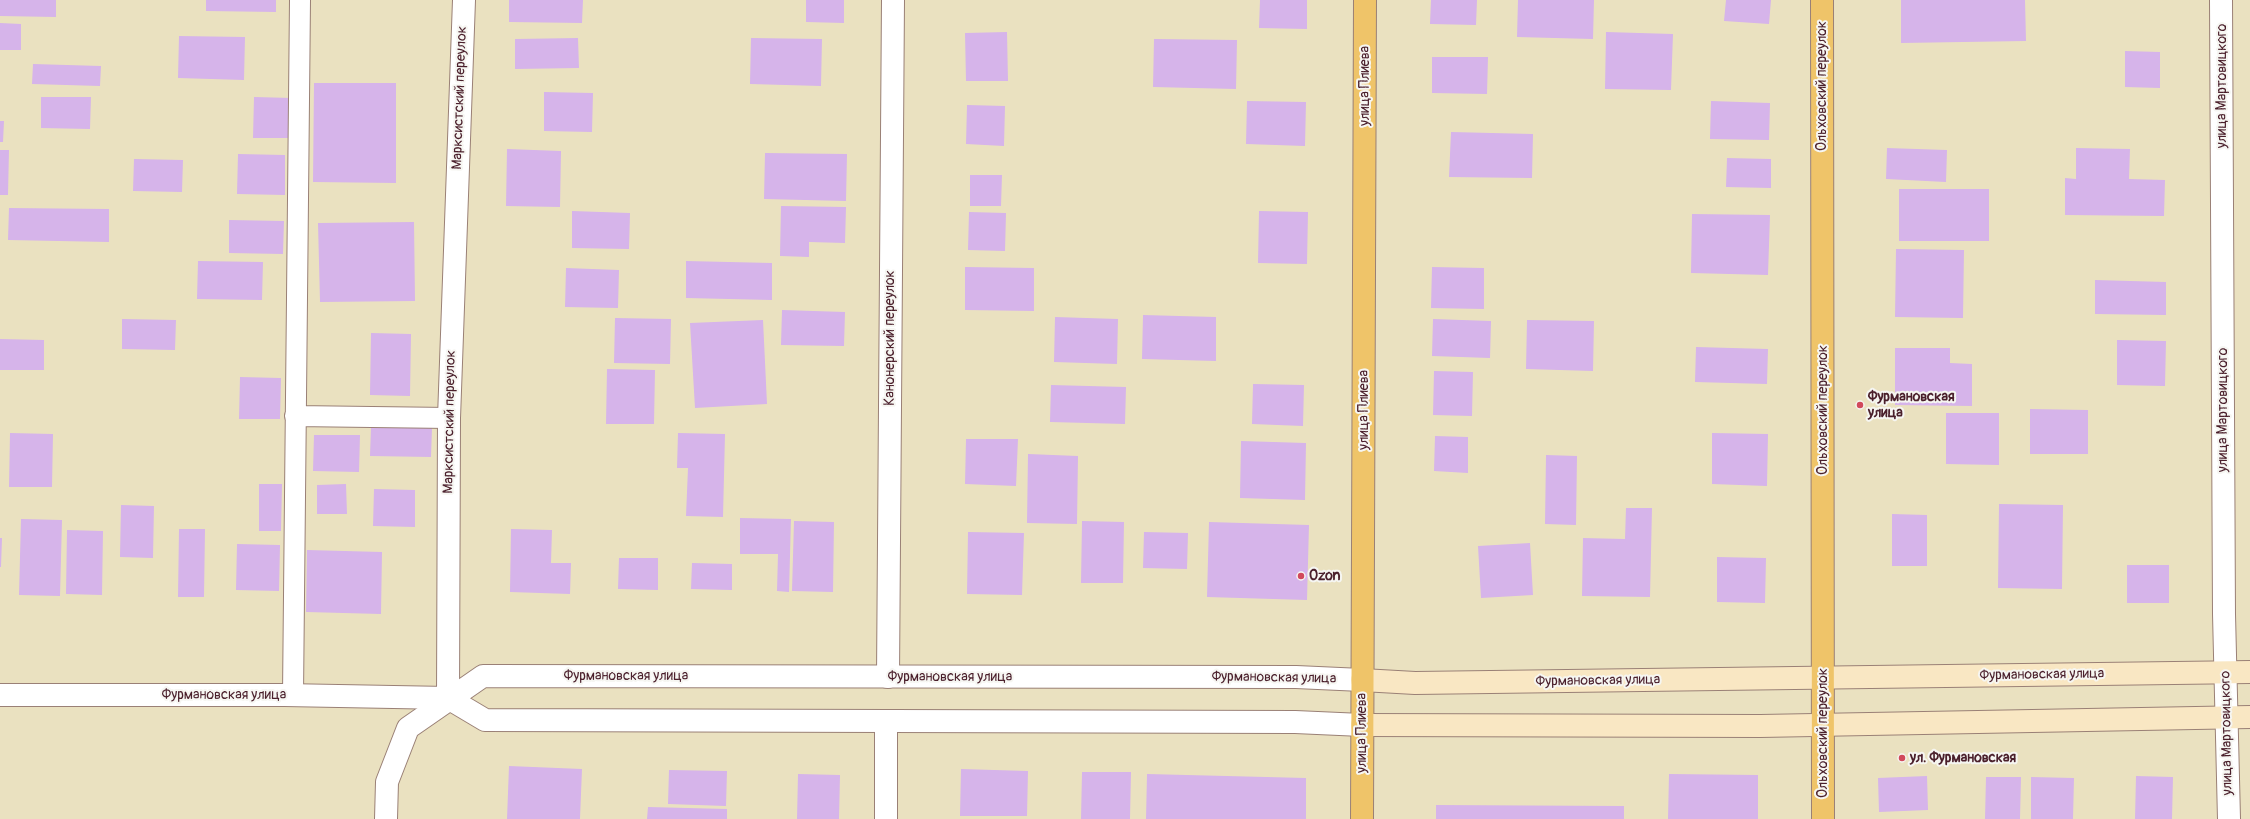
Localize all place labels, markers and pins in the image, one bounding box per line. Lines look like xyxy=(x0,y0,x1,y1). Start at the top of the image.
place label: Фурмановская улица xyxy=(1868,389,1955,422)
marker: Фурмановская улица xyxy=(1855,400,1865,410)
place label: Ozon xyxy=(1309,568,1340,584)
marker: Ozon xyxy=(1296,571,1306,581)
place label: ул. Фурмановская xyxy=(1910,750,2016,766)
marker: ул. Фурмановская xyxy=(1897,753,1907,763)

